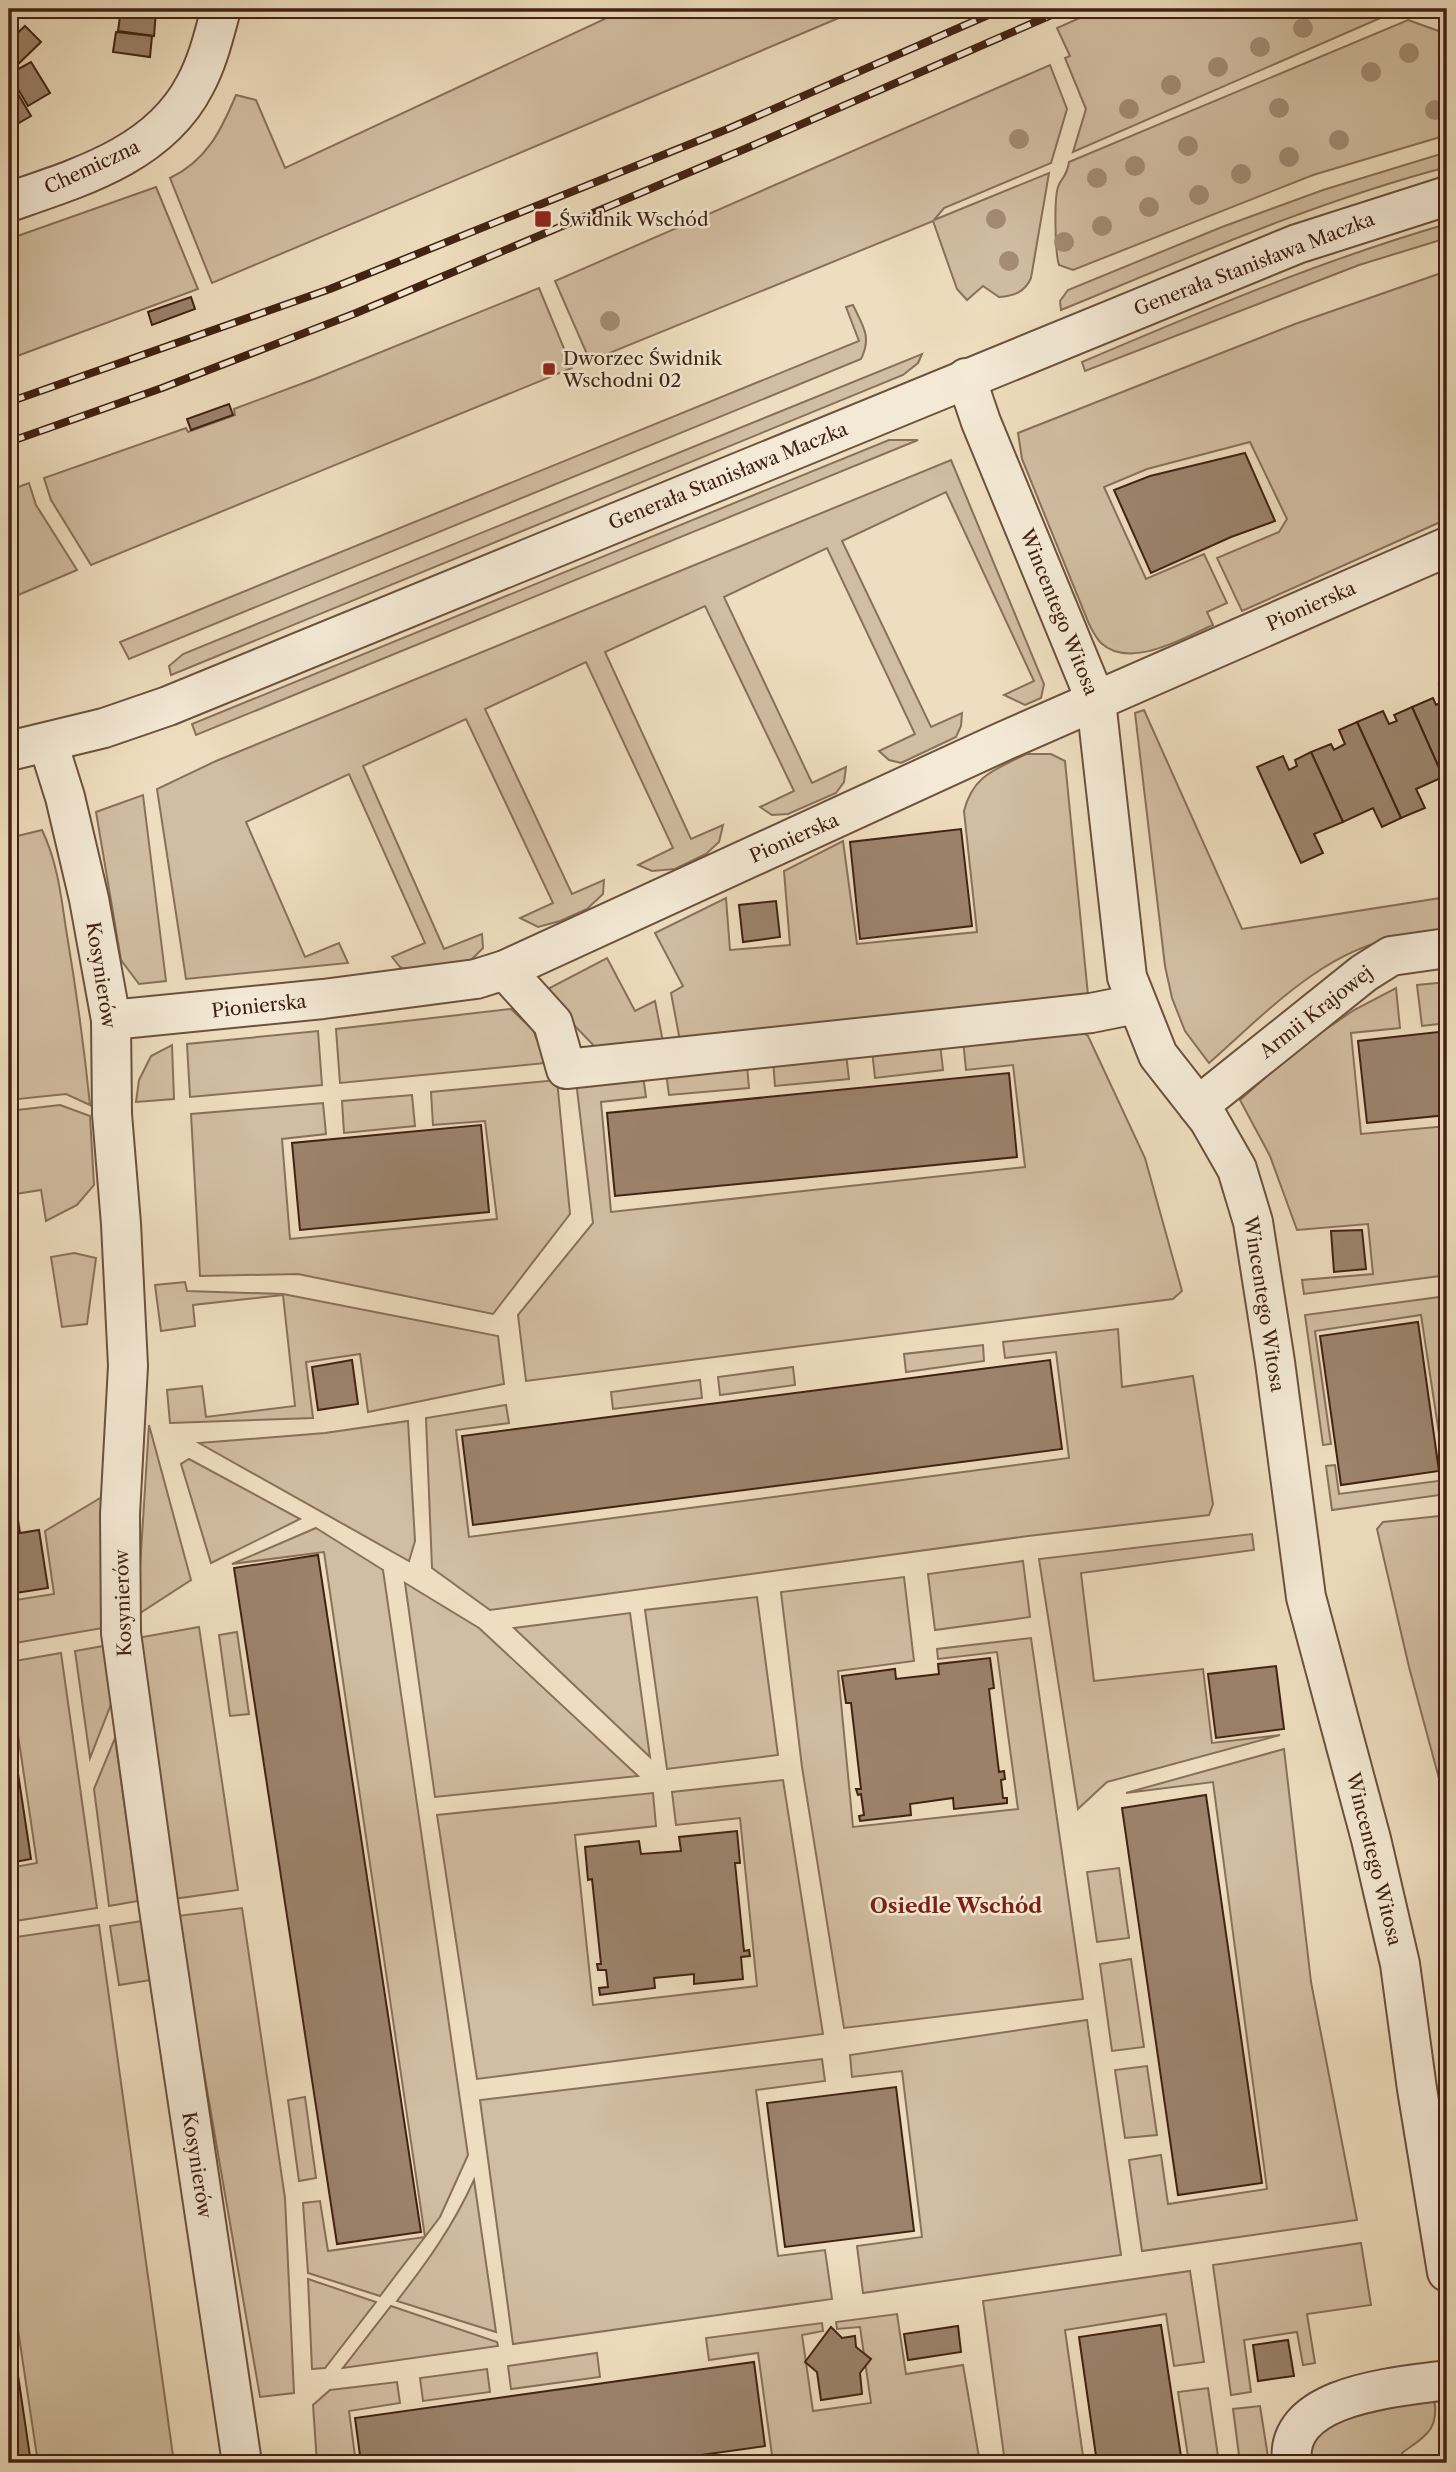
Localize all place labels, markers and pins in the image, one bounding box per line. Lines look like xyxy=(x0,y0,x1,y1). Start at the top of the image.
place label: Świdnik Wschód xyxy=(559,208,709,231)
marker: Świdnik Wschód xyxy=(533,209,553,229)
place label: Dworzec Świdnik Wschodni 02 xyxy=(562,347,723,392)
marker: Dworzec Świdnik Wschodni 02 xyxy=(541,361,557,377)

